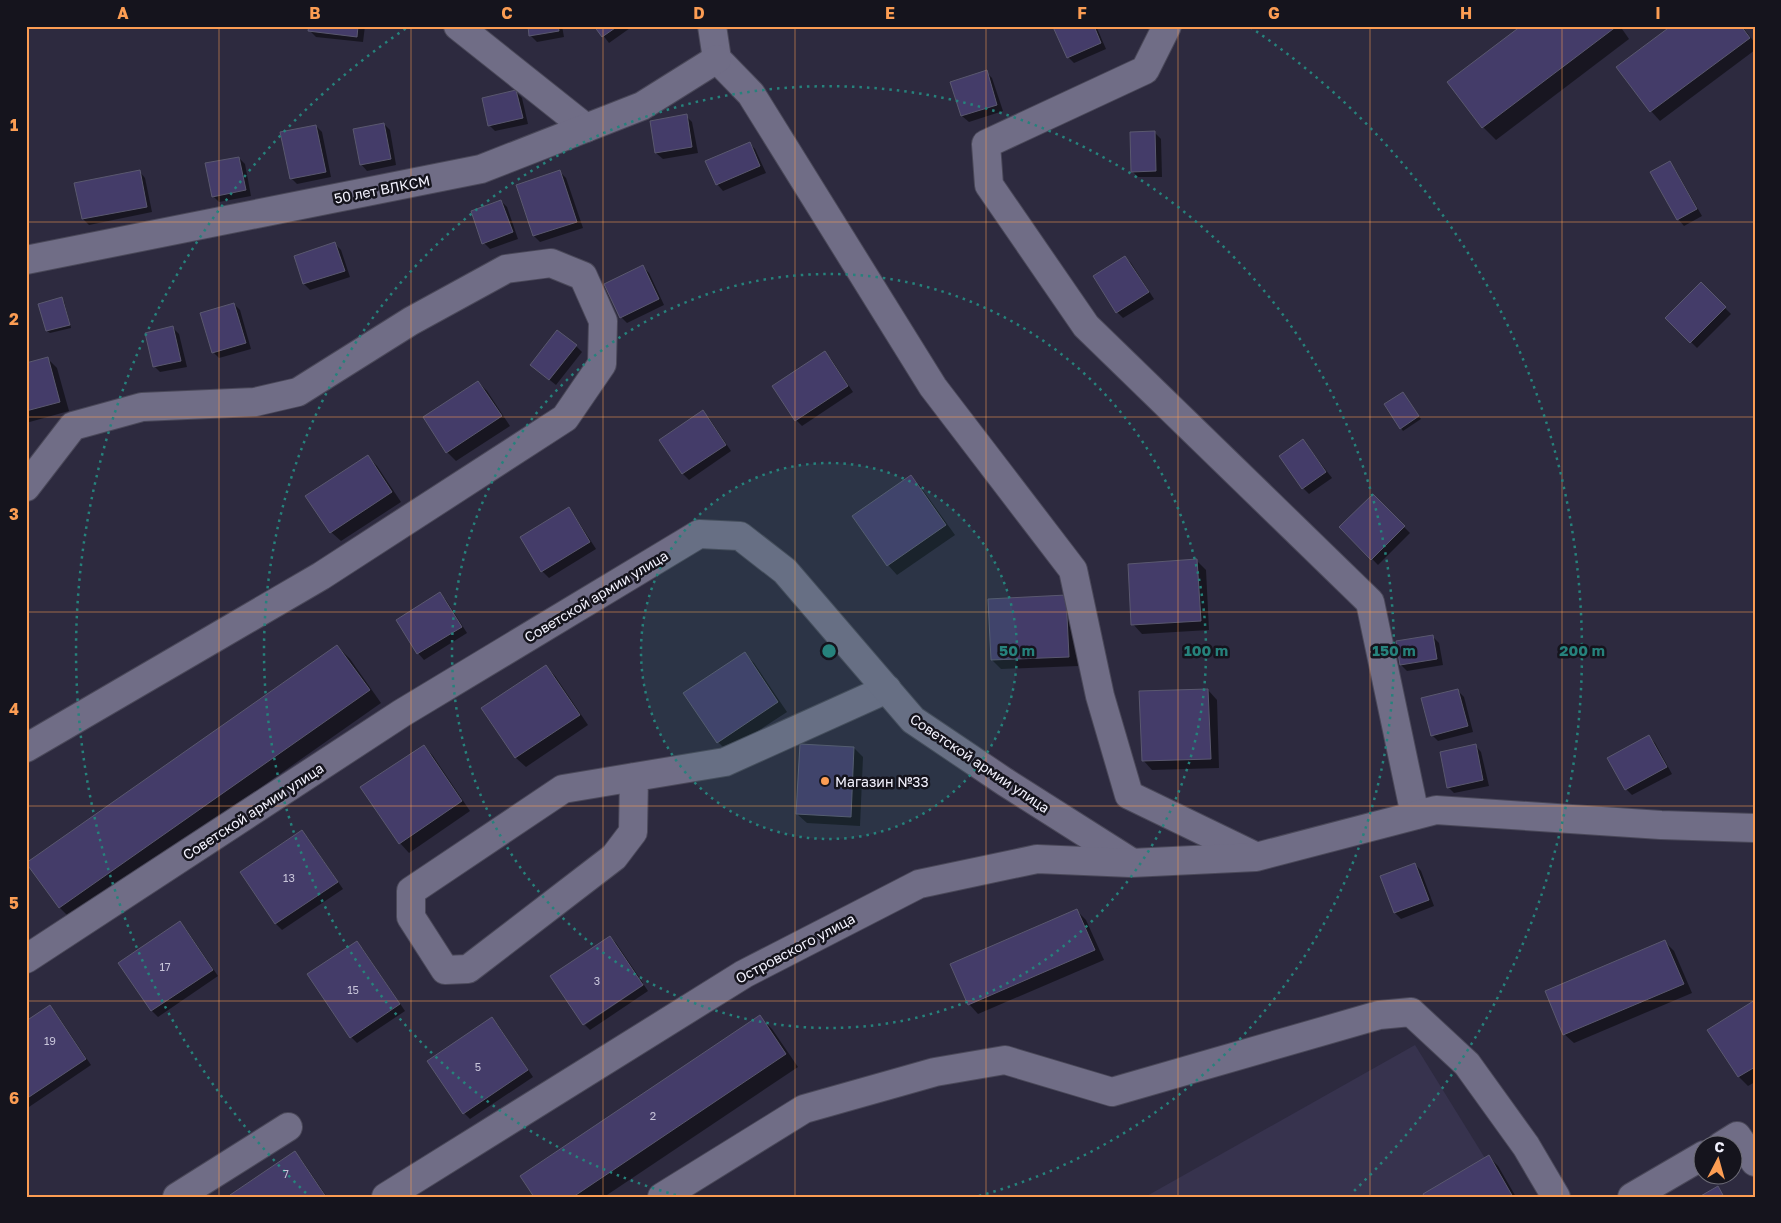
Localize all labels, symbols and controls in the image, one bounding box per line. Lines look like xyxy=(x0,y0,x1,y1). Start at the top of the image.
text: A xyxy=(117,3,129,23)
text: B xyxy=(309,3,321,23)
text: C xyxy=(501,3,513,23)
text: D xyxy=(693,3,705,23)
text: E xyxy=(885,3,895,23)
text: F xyxy=(1077,3,1087,23)
text: G xyxy=(1268,3,1280,23)
text: H xyxy=(1460,3,1472,23)
text: I xyxy=(1655,3,1661,23)
text: 1 xyxy=(10,115,18,135)
street label: 50 лет ВЛКСМ xyxy=(333,171,431,207)
text: 2 xyxy=(9,309,19,329)
text: 3 xyxy=(9,504,19,524)
street label: Советской армии улица xyxy=(521,546,671,646)
text: 50 m xyxy=(999,641,1035,659)
text: 100 m xyxy=(1184,641,1228,659)
text: 150 m xyxy=(1372,641,1416,659)
text: 200 m xyxy=(1559,641,1605,659)
centre of rings xyxy=(820,642,838,660)
text: 4 xyxy=(9,699,19,719)
street label: Советской армии улица xyxy=(907,710,1053,816)
street label: Советской армии улица xyxy=(179,759,327,863)
place label: Магазин №33 xyxy=(835,773,929,790)
marker: Магазин №33 xyxy=(819,775,831,787)
house number: 13 xyxy=(283,871,295,884)
text: 5 xyxy=(9,893,19,913)
street label: Островского улица xyxy=(732,909,858,987)
house number: 17 xyxy=(159,960,171,973)
house number: 3 xyxy=(594,974,600,987)
house number: 15 xyxy=(347,983,359,996)
house number: 19 xyxy=(44,1034,56,1047)
house number: 5 xyxy=(475,1060,481,1073)
text: 6 xyxy=(9,1088,19,1108)
house number: 2 xyxy=(650,1109,656,1122)
north arrow xyxy=(1694,1136,1744,1186)
text: С xyxy=(1714,1138,1725,1156)
house number: 7 xyxy=(283,1167,289,1180)

